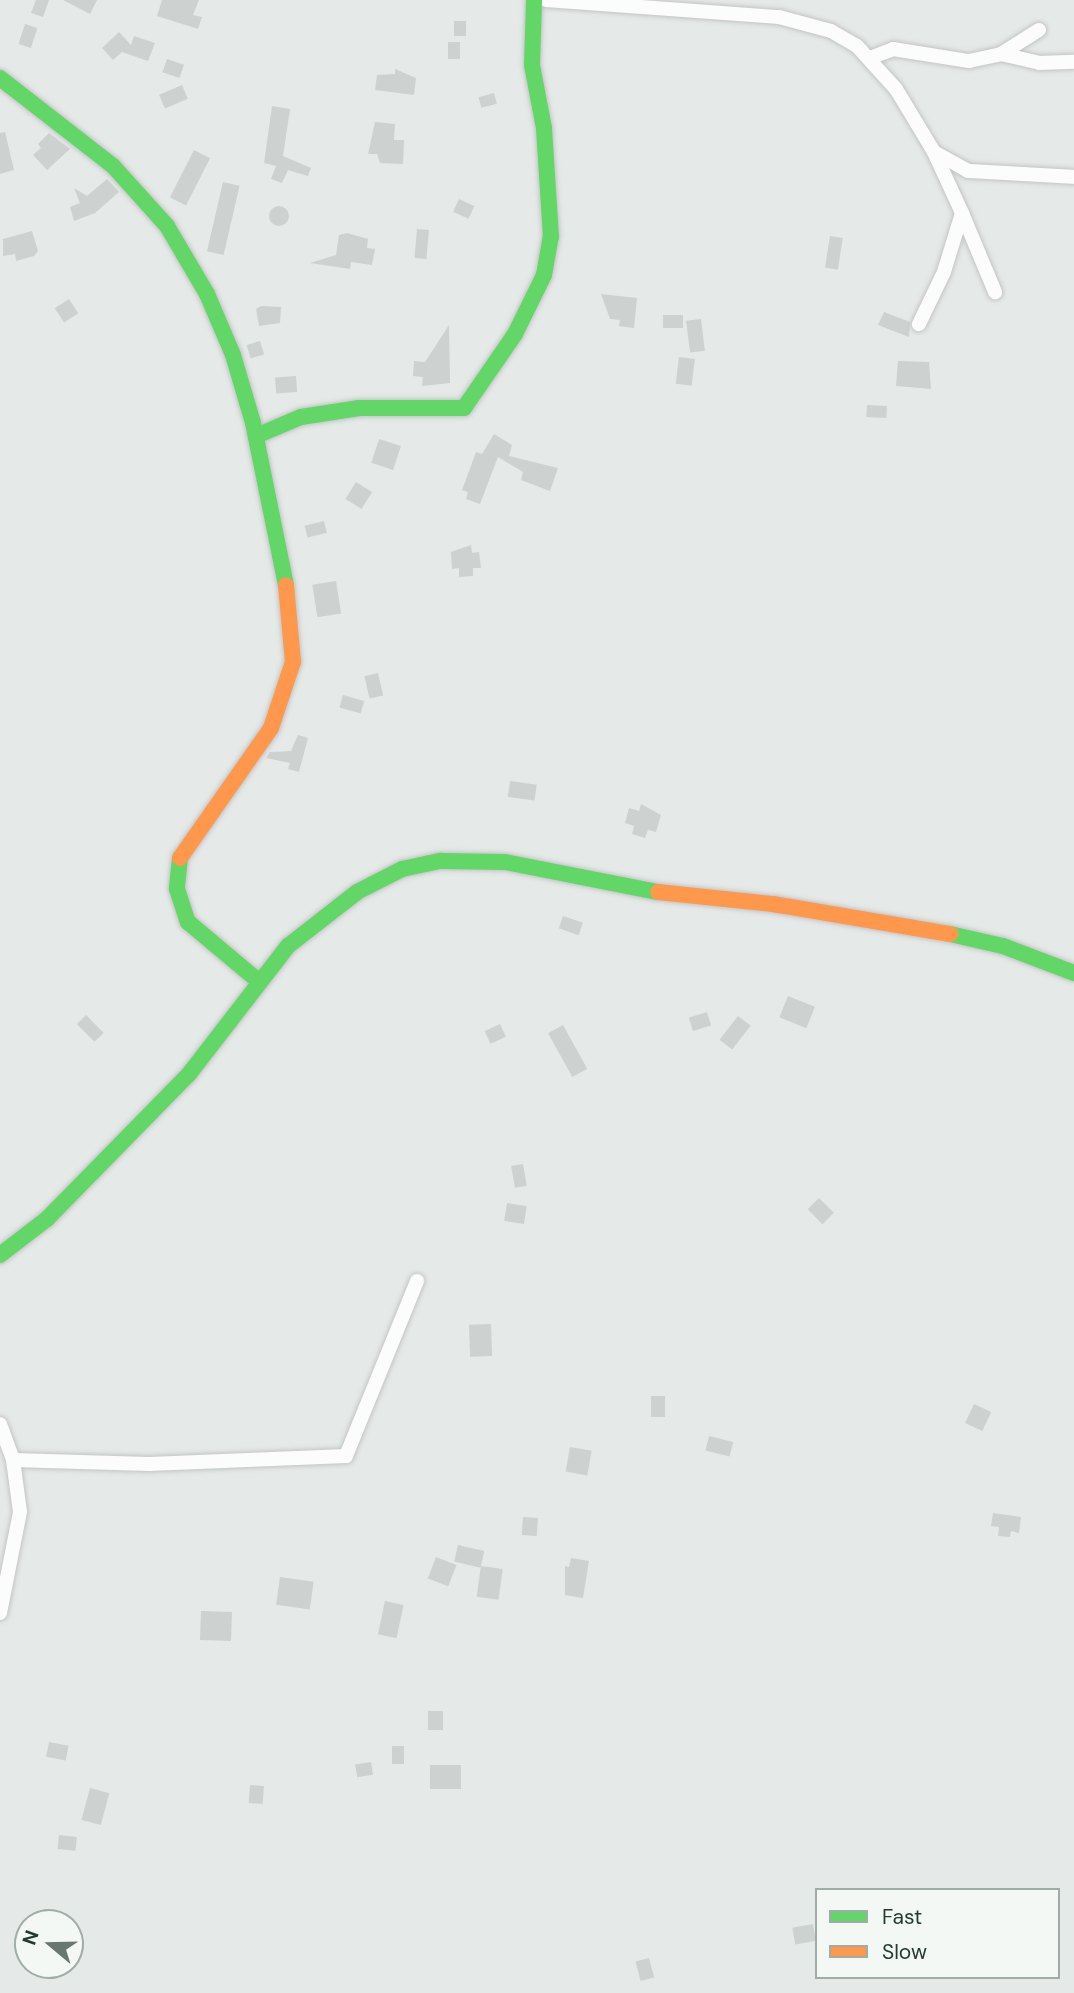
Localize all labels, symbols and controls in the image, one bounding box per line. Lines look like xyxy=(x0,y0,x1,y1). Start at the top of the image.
legend xyxy=(815,1888,1060,1979)
text: Fast xyxy=(882,1903,922,1931)
north arrow xyxy=(14,1909,84,1979)
text: N xyxy=(16,1927,45,1948)
text: Slow xyxy=(882,1938,927,1966)

